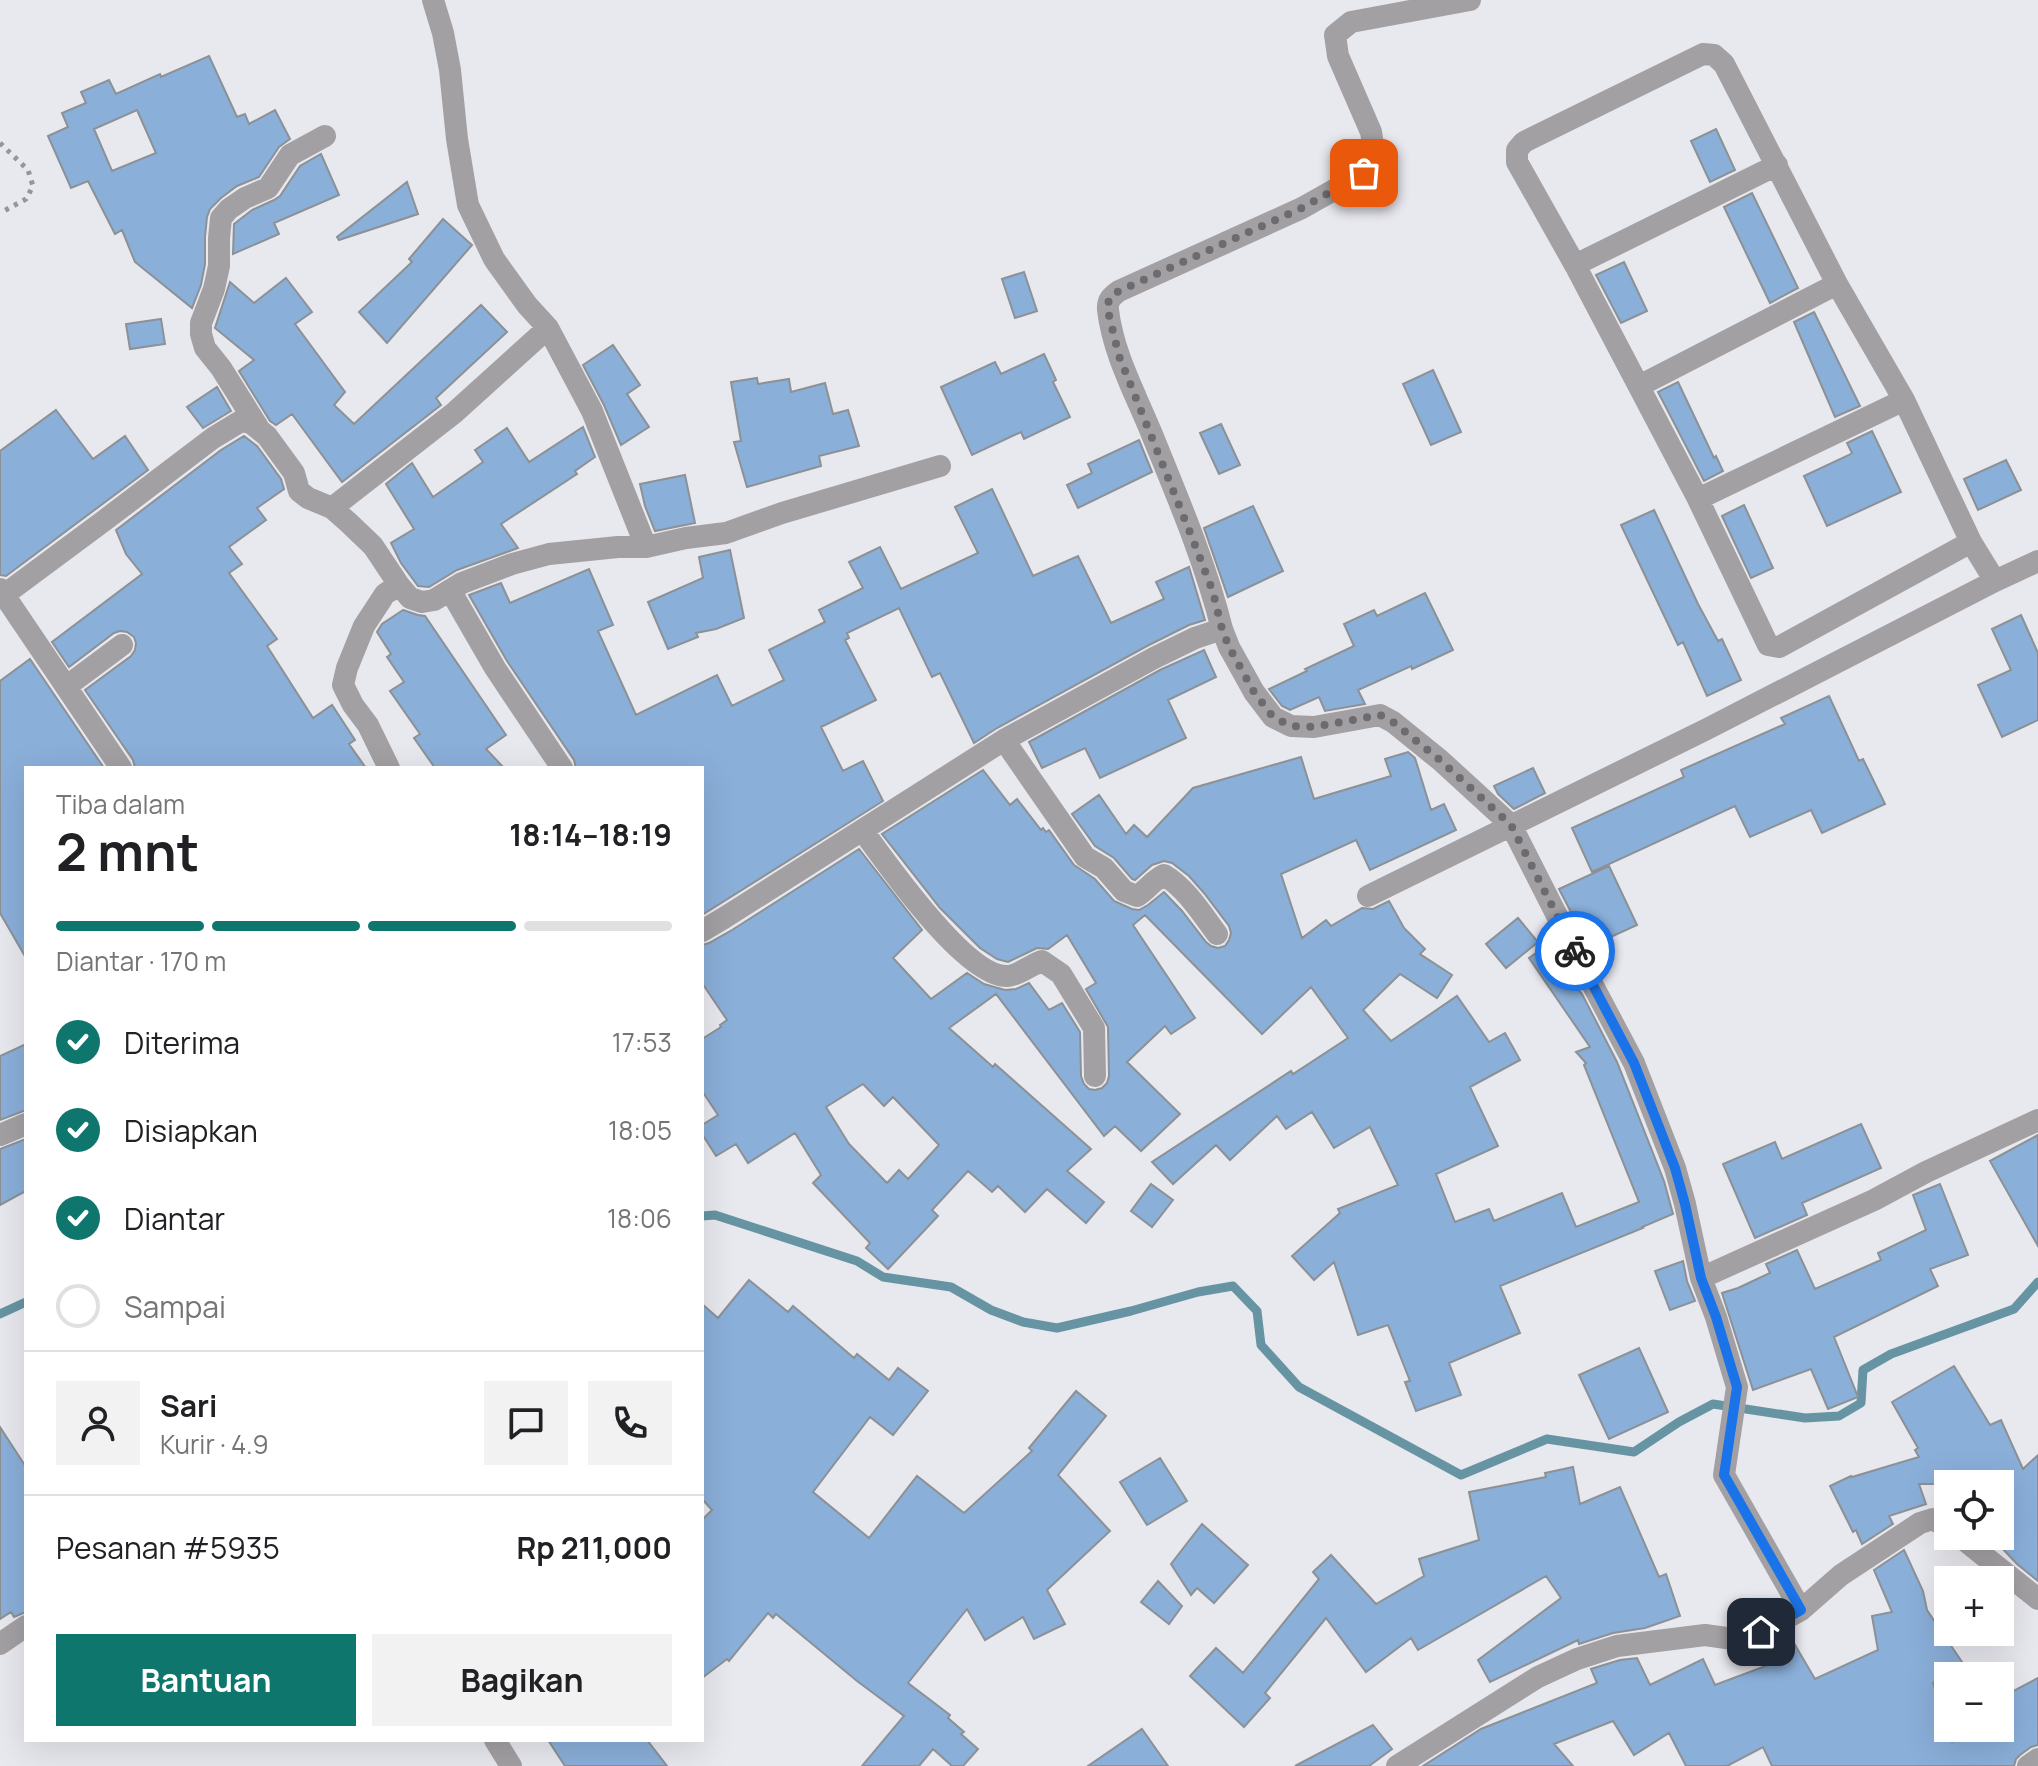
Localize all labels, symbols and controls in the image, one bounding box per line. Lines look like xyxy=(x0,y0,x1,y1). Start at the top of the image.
pin xyxy=(1330,139,1398,207)
icon: bag xyxy=(1342,151,1386,195)
text: Tiba dalam xyxy=(56,786,185,822)
text: 18:14–18:19 xyxy=(509,814,672,855)
text: 2 mnt xyxy=(56,816,199,887)
courier xyxy=(1535,911,1615,991)
icon: bike xyxy=(1553,929,1597,973)
text: Diantar · 170 m xyxy=(56,943,226,979)
icon: check xyxy=(56,1020,100,1064)
text: Diterima xyxy=(124,1022,240,1063)
text: 17:53 xyxy=(612,1024,672,1060)
icon: check xyxy=(56,1108,100,1152)
text: Disiapkan xyxy=(124,1110,258,1151)
text: 18:05 xyxy=(608,1112,672,1148)
icon: check xyxy=(56,1196,100,1240)
text: Diantar xyxy=(124,1198,225,1239)
text: 18:06 xyxy=(607,1200,672,1236)
text: Sampai xyxy=(124,1286,226,1327)
button: person xyxy=(56,1381,140,1465)
button: chat xyxy=(484,1381,568,1465)
button: phone xyxy=(588,1381,672,1465)
text: Sari xyxy=(160,1385,217,1426)
text: Kurir · 4.9 xyxy=(160,1426,269,1462)
map controls xyxy=(1934,1470,2014,1742)
button: locate xyxy=(1934,1470,2014,1550)
text: Pesanan #5935 xyxy=(56,1527,280,1568)
text: Rp 211,000 xyxy=(516,1527,672,1568)
button: + xyxy=(1934,1566,2014,1646)
pin xyxy=(1727,1598,1795,1666)
icon: home xyxy=(1739,1610,1783,1654)
button: Bantuan xyxy=(56,1634,356,1726)
button: Bagikan xyxy=(372,1634,672,1726)
button: − xyxy=(1934,1662,2014,1742)

